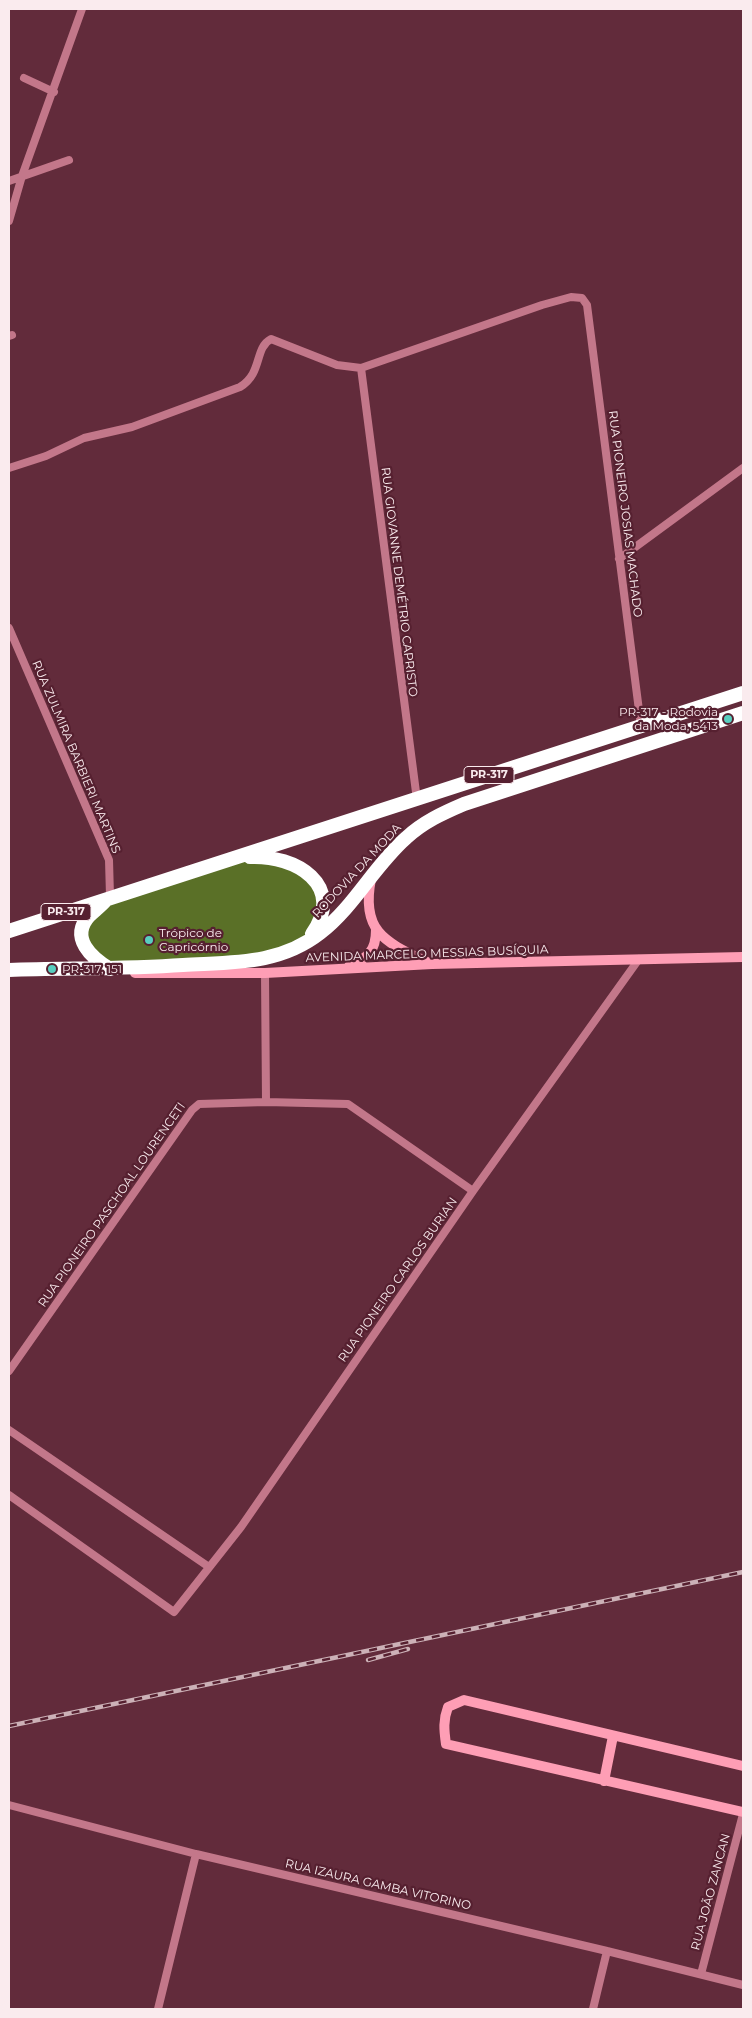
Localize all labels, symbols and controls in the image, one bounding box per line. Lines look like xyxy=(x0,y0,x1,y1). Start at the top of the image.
street label: RUA PIONEIRO JOSIAS MACHADO xyxy=(605,410,645,618)
street label: RUA GIOVANNE DEMÉTRIO CAPRISTO xyxy=(378,466,420,698)
street label: RUA ZULMIRA BARBIERI MARTINS xyxy=(29,658,123,856)
place label: PR-317 - Rodovia da Moda, 5413 xyxy=(619,705,718,733)
marker: PR-317 - Rodovia da Moda, 5413 xyxy=(722,713,734,725)
road number: PR-317 xyxy=(464,766,514,784)
street label: RODOVIA DA MODA xyxy=(310,821,404,921)
road number: PR-317 xyxy=(41,904,91,920)
place label: Trópico de Capricórnio xyxy=(159,926,228,954)
marker: Trópico de Capricórnio xyxy=(143,934,155,946)
street label: AVENIDA MARCELO MESSIAS BUSÍQUIA xyxy=(305,943,549,965)
place label: PR-317, 151 xyxy=(62,962,122,976)
marker: PR-317, 151 xyxy=(46,963,58,975)
street label: RUA PIONEIRO PASCHOAL LOURENCETI xyxy=(35,1100,189,1310)
street label: RUA PIONEIRO CARLOS BURIAN xyxy=(335,1195,461,1365)
street label: RUA JOÃO ZANCAN xyxy=(688,1832,734,1952)
street label: RUA IZAURA GAMBA VITORINO xyxy=(284,1857,472,1913)

